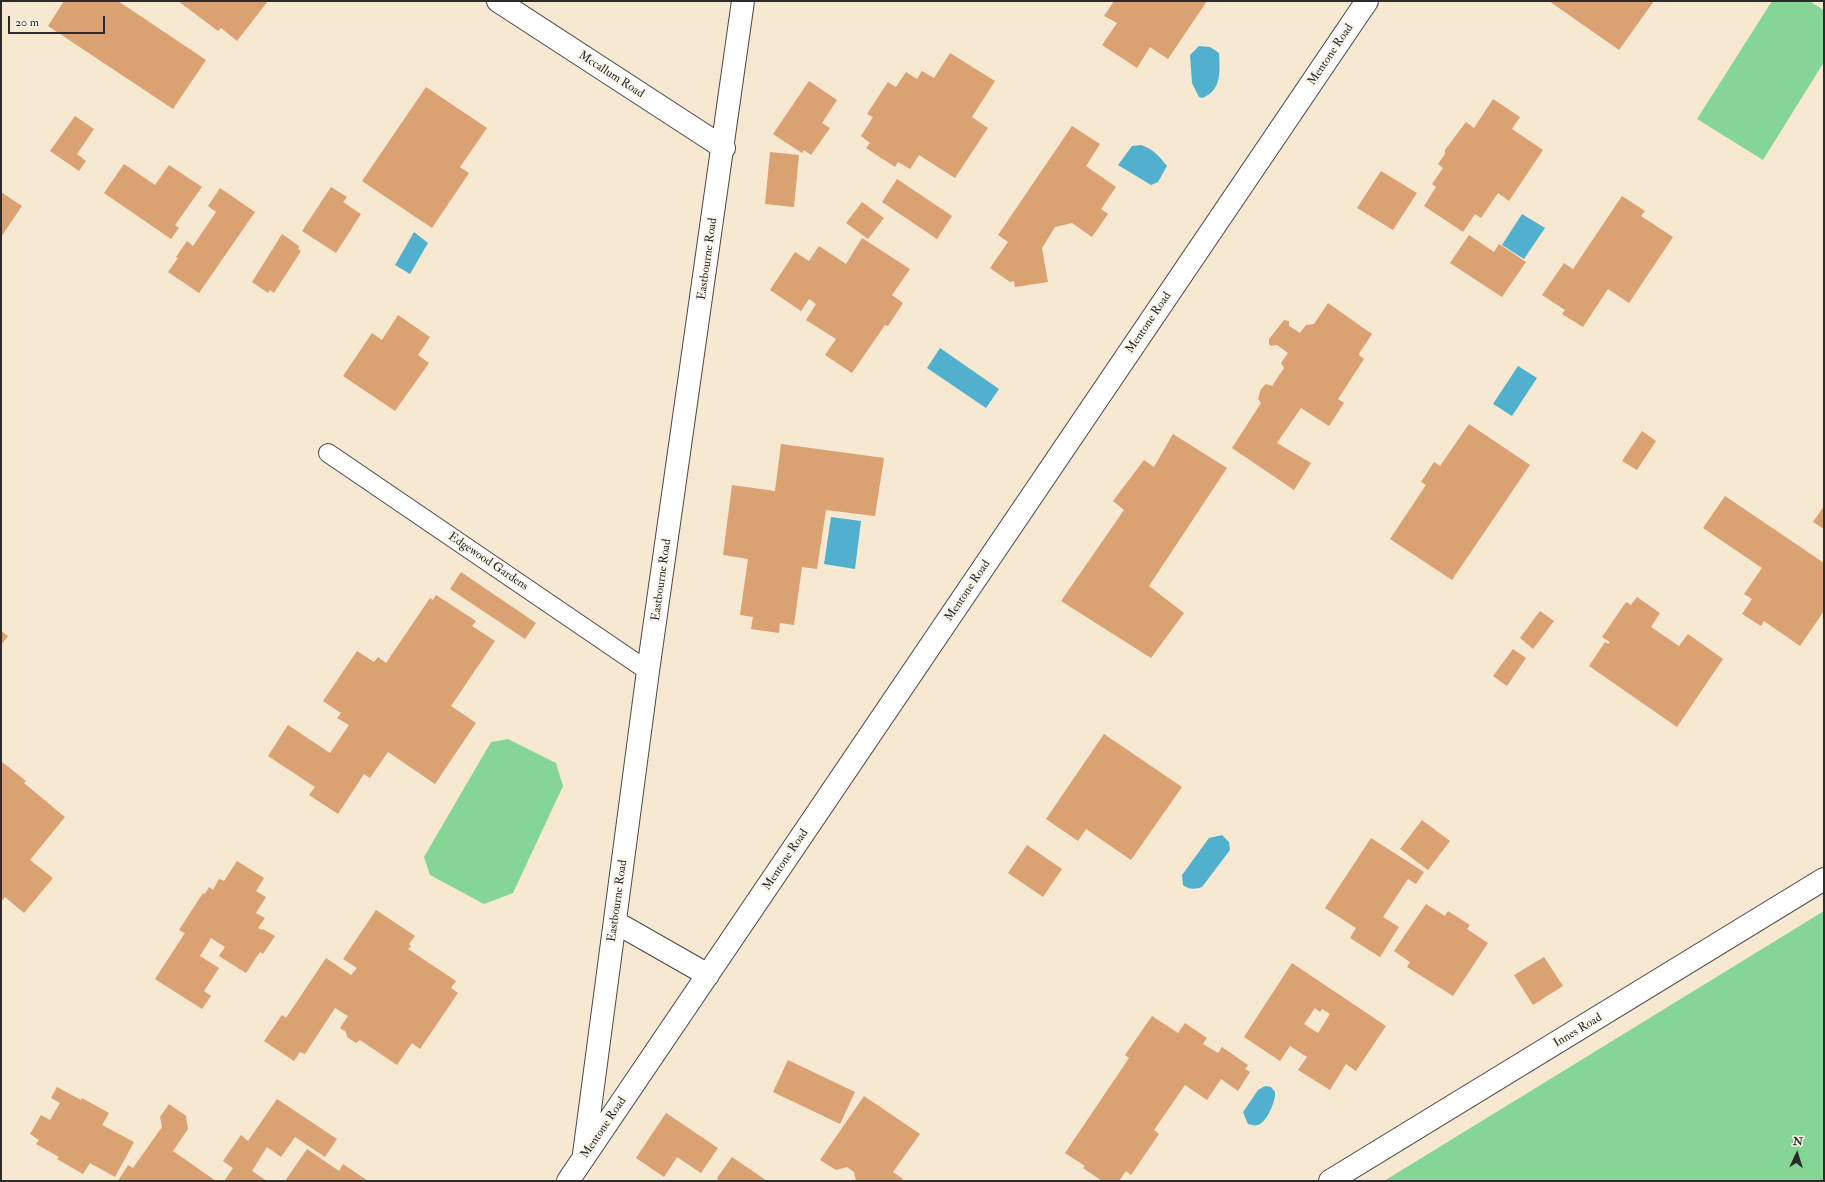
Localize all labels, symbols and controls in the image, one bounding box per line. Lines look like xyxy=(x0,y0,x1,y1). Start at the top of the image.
scale bar xyxy=(10,8,107,34)
text: 20 m xyxy=(15,15,39,30)
street label: Mentone Road xyxy=(1305,22,1357,88)
street label: Mccallum Road xyxy=(576,48,646,102)
street label: Eastbourne Road xyxy=(695,217,721,301)
street label: Mentone Road xyxy=(1123,290,1175,356)
street label: Edgewood Gardens xyxy=(445,530,531,594)
street label: Eastbourne Road xyxy=(649,538,675,622)
street label: Mentone Road xyxy=(942,558,994,624)
street label: Mentone Road xyxy=(760,827,812,893)
street label: Eastbourne Road xyxy=(605,859,631,943)
street label: Innes Road xyxy=(1551,1011,1605,1051)
street label: Mentone Road xyxy=(578,1095,630,1161)
north arrow xyxy=(1777,1134,1817,1174)
text: N xyxy=(1792,1135,1803,1148)

